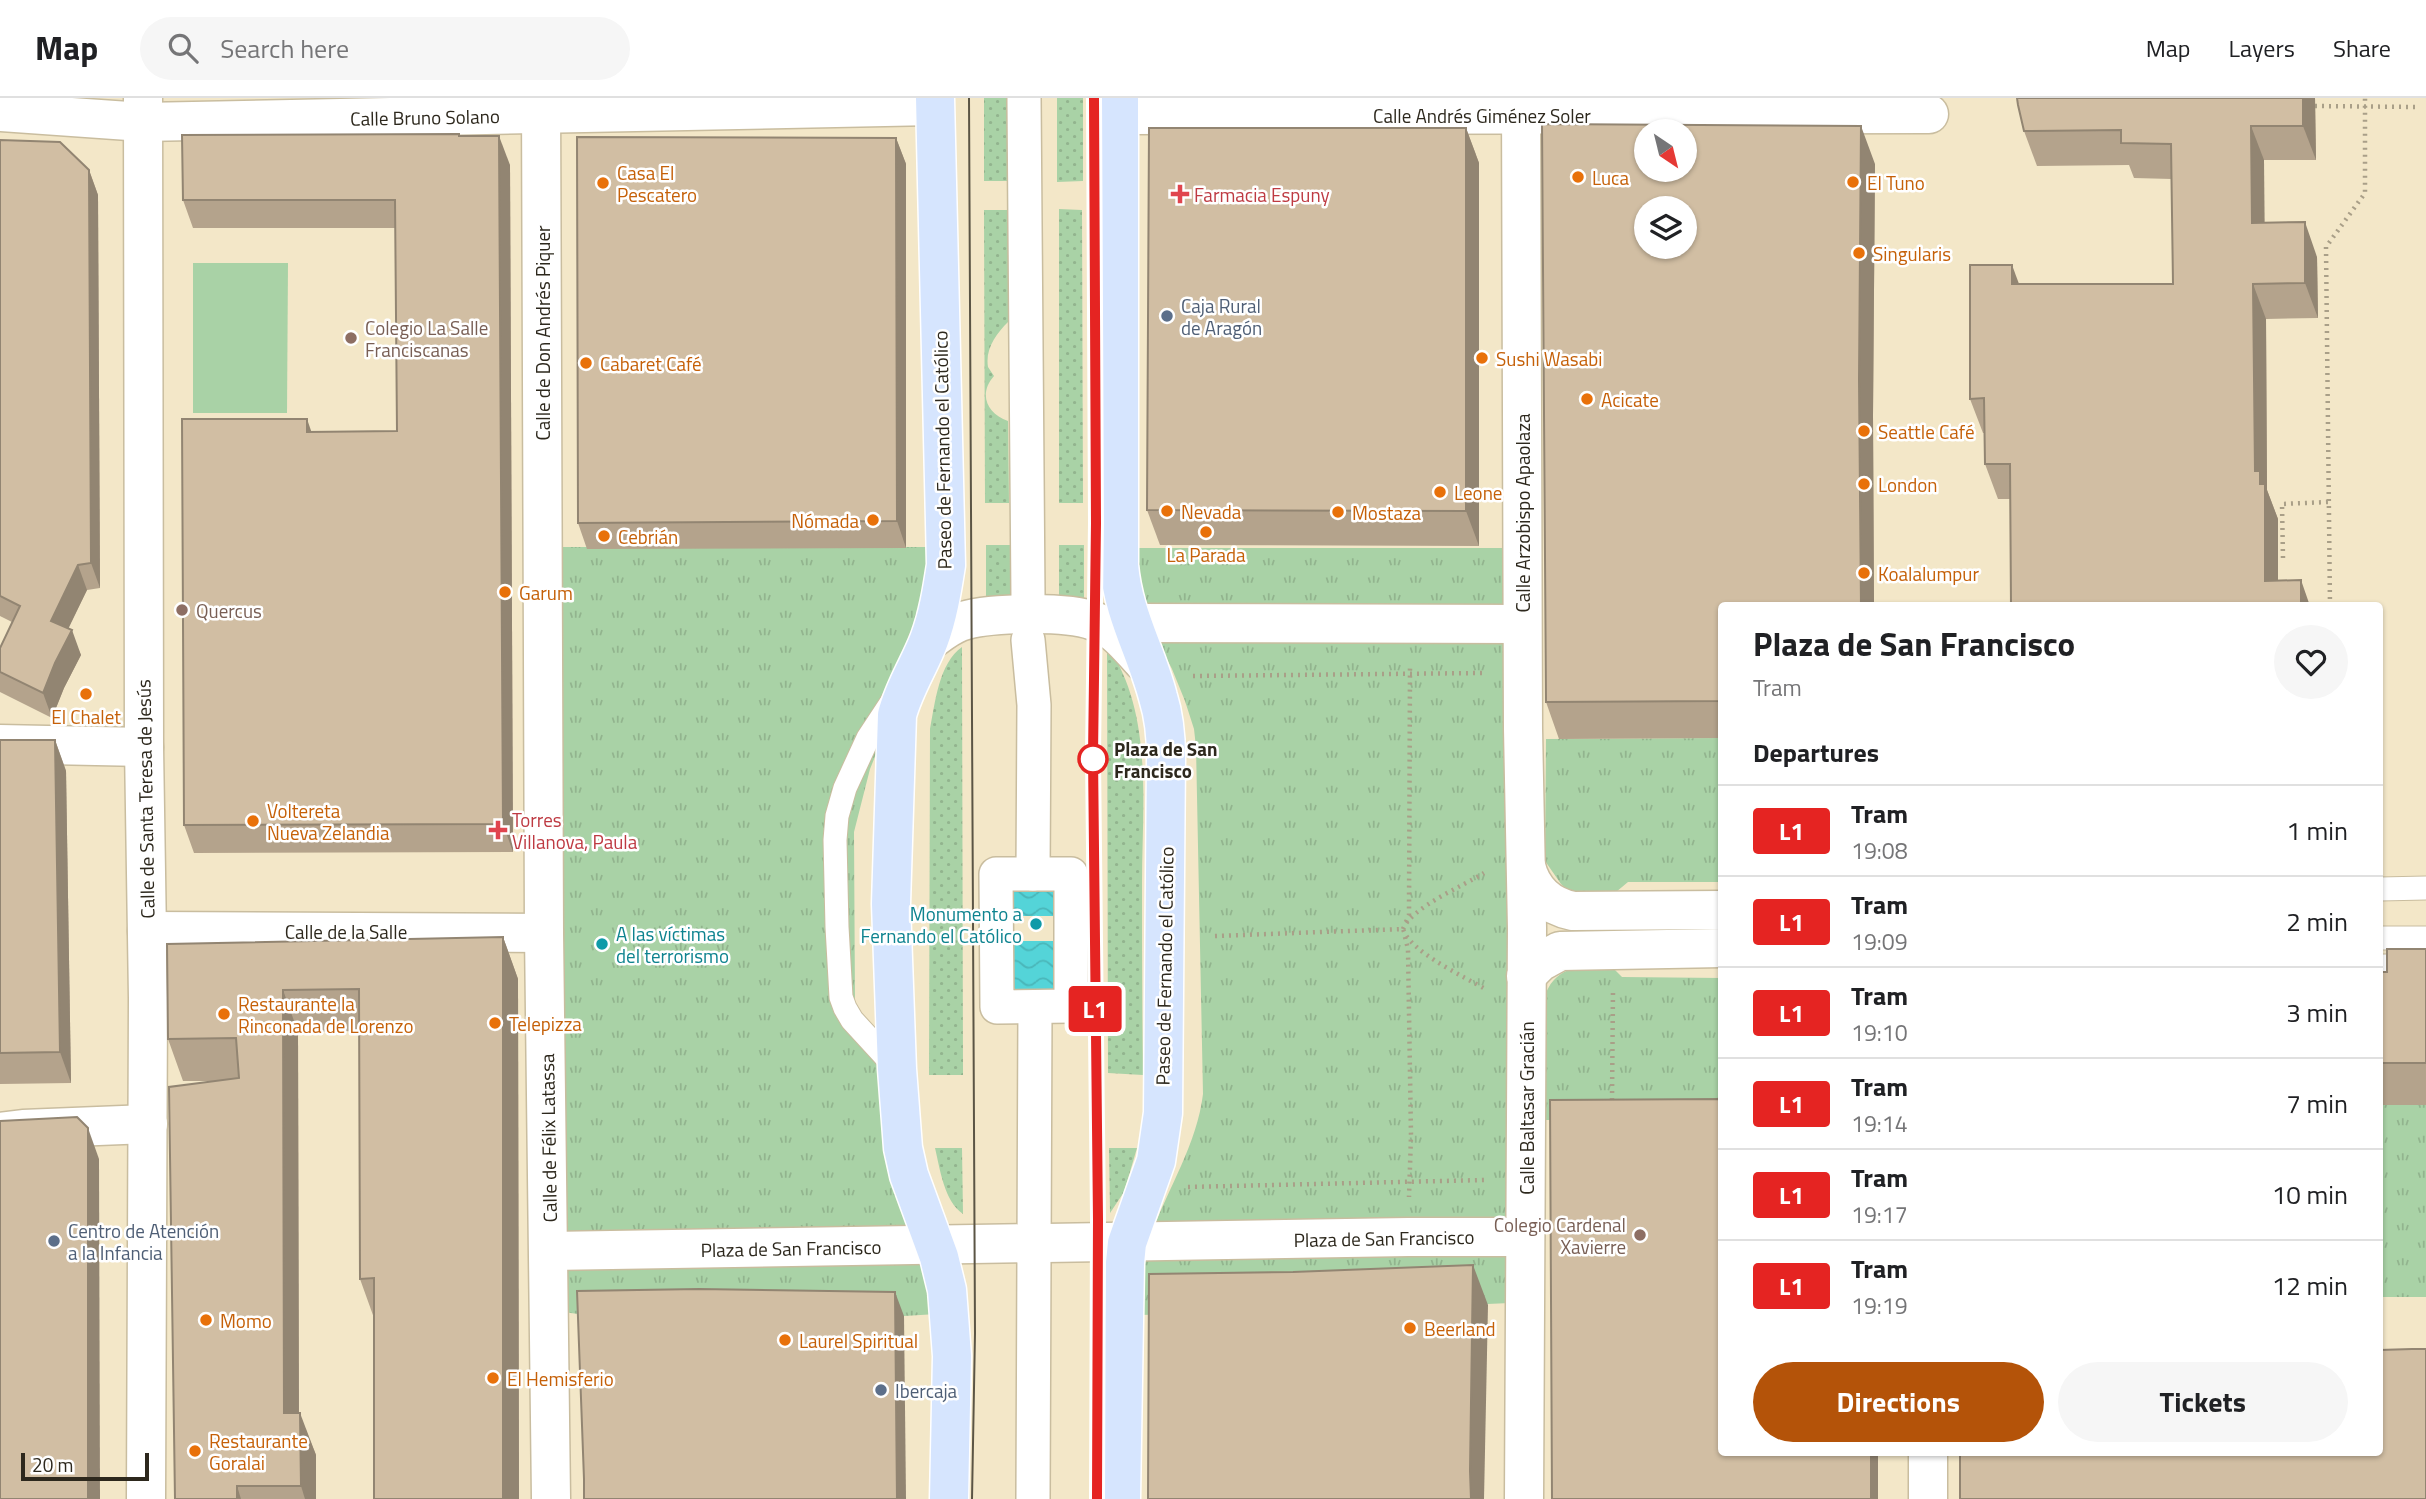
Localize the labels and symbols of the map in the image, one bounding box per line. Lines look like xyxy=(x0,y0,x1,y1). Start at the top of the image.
street label: Calle Bruno Solano xyxy=(350,101,500,133)
street label: Calle Andrés Giménez Soler xyxy=(1373,101,1591,130)
north arrow xyxy=(1634,119,1698,182)
place label: Casa El Pescatero xyxy=(617,158,697,209)
place label: Luca xyxy=(1592,163,1629,192)
place label: El Tuno xyxy=(1867,168,1925,197)
marker: Luca xyxy=(1570,169,1586,185)
marker: El Tuno xyxy=(1845,174,1861,190)
marker: Casa El Pescatero xyxy=(595,175,611,191)
place label: Farmacia Espuny xyxy=(1194,180,1330,209)
marker: Farmacia Espuny xyxy=(1172,186,1188,202)
street label: Calle de Don Andrés Piquer xyxy=(528,225,557,441)
place label: Singularis xyxy=(1873,239,1951,268)
marker: Singularis xyxy=(1851,245,1867,261)
place label: Caja Rural de Aragón xyxy=(1181,291,1262,342)
marker: Caja Rural de Aragón xyxy=(1159,308,1175,324)
place label: Colegio La Salle Franciscanas xyxy=(365,313,488,364)
marker: Colegio La Salle Franciscanas xyxy=(343,330,359,346)
street label: Paseo de Fernando el Católico xyxy=(925,330,959,570)
place label: Sushi Wasabi xyxy=(1496,344,1602,373)
place label: Cabaret Café xyxy=(600,349,702,378)
marker: Sushi Wasabi xyxy=(1474,350,1490,366)
marker: Cabaret Café xyxy=(578,355,594,371)
place label: Acicate xyxy=(1601,385,1659,414)
marker: Acicate xyxy=(1579,391,1595,407)
street label: Calle Arzobispo Apaolaza xyxy=(1508,413,1537,613)
place label: Seattle Café xyxy=(1878,417,1974,446)
marker: Seattle Café xyxy=(1856,423,1872,439)
place label: London xyxy=(1878,470,1938,499)
marker: London xyxy=(1856,476,1872,492)
place label: Leone xyxy=(1454,478,1502,507)
marker: Leone xyxy=(1432,484,1448,500)
place label: Nevada xyxy=(1181,497,1242,526)
place label: Mostaza xyxy=(1352,498,1422,527)
marker: Nevada xyxy=(1159,503,1175,519)
marker: Mostaza xyxy=(1330,504,1346,520)
place label: Nómada xyxy=(791,506,859,535)
marker: Nómada xyxy=(865,512,881,528)
place label: Cebrián xyxy=(618,522,678,551)
marker: La Parada xyxy=(1198,524,1214,540)
marker: Cebrián xyxy=(596,528,612,544)
place label: La Parada xyxy=(1166,540,1246,569)
place label: Koalalumpur xyxy=(1878,559,1979,588)
marker: Koalalumpur xyxy=(1856,565,1872,581)
place label: Garum xyxy=(519,578,573,607)
marker: Garum xyxy=(497,584,513,600)
place label: Quercus xyxy=(196,596,262,625)
marker: Quercus xyxy=(174,602,190,618)
street label: Calle de Santa Teresa de Jesús xyxy=(128,679,162,919)
marker: El Chalet xyxy=(78,686,94,702)
place label: El Chalet xyxy=(51,702,121,731)
place label: Plaza de San Francisco xyxy=(1114,734,1217,785)
marker: Plaza de San Francisco xyxy=(1078,744,1108,774)
place label: Voltereta Nueva Zelandia xyxy=(267,796,390,847)
place label: Torres Villanova, Paula xyxy=(512,805,638,856)
marker: Voltereta Nueva Zelandia xyxy=(245,813,261,829)
marker: Torres Villanova, Paula xyxy=(490,822,506,838)
street label: Paseo de Fernando el Católico xyxy=(1147,846,1181,1086)
place label: Monumento a Fernando el Católico xyxy=(861,899,1022,950)
marker: Monumento a Fernando el Católico xyxy=(1028,916,1044,932)
street label: Calle de la Salle xyxy=(285,917,407,946)
place label: A las víctimas del terrorismo xyxy=(616,919,729,970)
marker: A las víctimas del terrorismo xyxy=(594,936,610,952)
line badge: L1 xyxy=(1064,986,1126,1032)
place label: Restaurante la Rinconada de Lorenzo xyxy=(238,989,413,1040)
marker: Restaurante la Rinconada de Lorenzo xyxy=(216,1006,232,1022)
place label: Telepizza xyxy=(509,1009,582,1038)
marker: Telepizza xyxy=(487,1015,503,1031)
street label: Calle Baltasar Gracián xyxy=(1512,1021,1541,1195)
street label: Calle de Félix Latassa xyxy=(532,1053,564,1223)
place label: Colegio Cardenal Xavierre xyxy=(1494,1210,1626,1261)
place label: Centro de Atención a la Infancia xyxy=(68,1216,219,1267)
street label: Plaza de San Francisco xyxy=(1293,1222,1475,1254)
marker: Colegio Cardenal Xavierre xyxy=(1632,1227,1648,1243)
street label: Plaza de San Francisco xyxy=(700,1232,882,1264)
marker: Centro de Atención a la Infancia xyxy=(46,1233,62,1249)
place label: Momo xyxy=(220,1306,272,1335)
marker: Momo xyxy=(198,1312,214,1328)
place label: Beerland xyxy=(1424,1314,1496,1343)
marker: Beerland xyxy=(1402,1320,1418,1336)
place label: Laurel Spiritual xyxy=(799,1326,918,1355)
marker: Laurel Spiritual xyxy=(777,1332,793,1348)
place label: El Hemisferio xyxy=(507,1364,614,1393)
marker: El Hemisferio xyxy=(485,1370,501,1386)
place label: Ibercaja xyxy=(895,1376,958,1405)
marker: Ibercaja xyxy=(873,1382,889,1398)
place label: Restaurante Goralai xyxy=(209,1426,308,1477)
marker: Restaurante Goralai xyxy=(187,1443,203,1459)
scale bar xyxy=(21,1450,149,1482)

